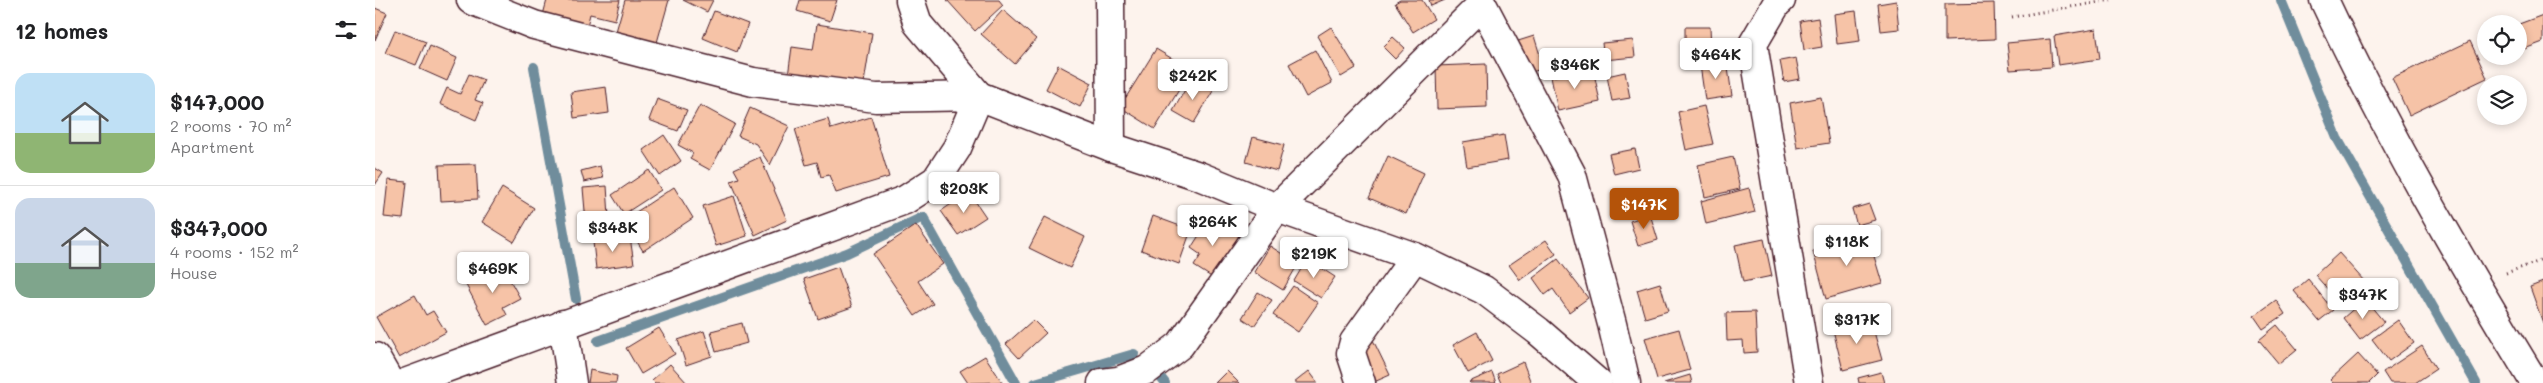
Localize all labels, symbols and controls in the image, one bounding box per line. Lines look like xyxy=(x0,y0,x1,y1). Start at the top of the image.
map controls xyxy=(2477,15,2527,125)
button: locate xyxy=(2477,15,2527,65)
icon: filters xyxy=(332,16,360,44)
text: 12 homes xyxy=(15,17,108,44)
pin: $464K xyxy=(1681,38,1751,80)
text: $464K xyxy=(1691,43,1741,64)
pin: $346K xyxy=(1540,48,1610,90)
text: $346K xyxy=(1550,53,1600,74)
pin: $242K xyxy=(1158,58,1228,101)
text: $242K xyxy=(1169,64,1217,85)
button: layers xyxy=(2477,75,2527,125)
text: $147,000 xyxy=(170,88,264,115)
icon: home xyxy=(55,93,115,153)
text: 2 rooms · 70 m² xyxy=(170,115,291,136)
text: Apartment xyxy=(170,136,255,157)
pin: $203K xyxy=(929,172,999,214)
text: $203K xyxy=(939,177,989,198)
pin: $147K xyxy=(1609,188,1679,230)
text: $147K xyxy=(1621,193,1667,214)
pin: $264K xyxy=(1178,204,1248,247)
pin: $348K xyxy=(578,210,648,253)
text: $264K xyxy=(1188,210,1238,231)
text: $347,000 xyxy=(170,214,268,241)
text: $348K xyxy=(588,216,638,237)
icon: home xyxy=(55,218,115,278)
pin: $118K xyxy=(1812,224,1882,267)
text: $118K xyxy=(1825,230,1869,251)
pin: $219K xyxy=(1279,236,1349,279)
text: 4 rooms · 152 m² xyxy=(170,241,299,262)
text: $219K xyxy=(1291,242,1337,263)
pin: $469K xyxy=(458,252,528,294)
text: $469K xyxy=(468,257,518,278)
text: House xyxy=(170,262,217,283)
pin: $347K xyxy=(2328,278,2398,320)
text: $347K xyxy=(2338,283,2388,304)
pin: $317K xyxy=(1822,302,1892,345)
text: $317K xyxy=(1834,308,1880,329)

